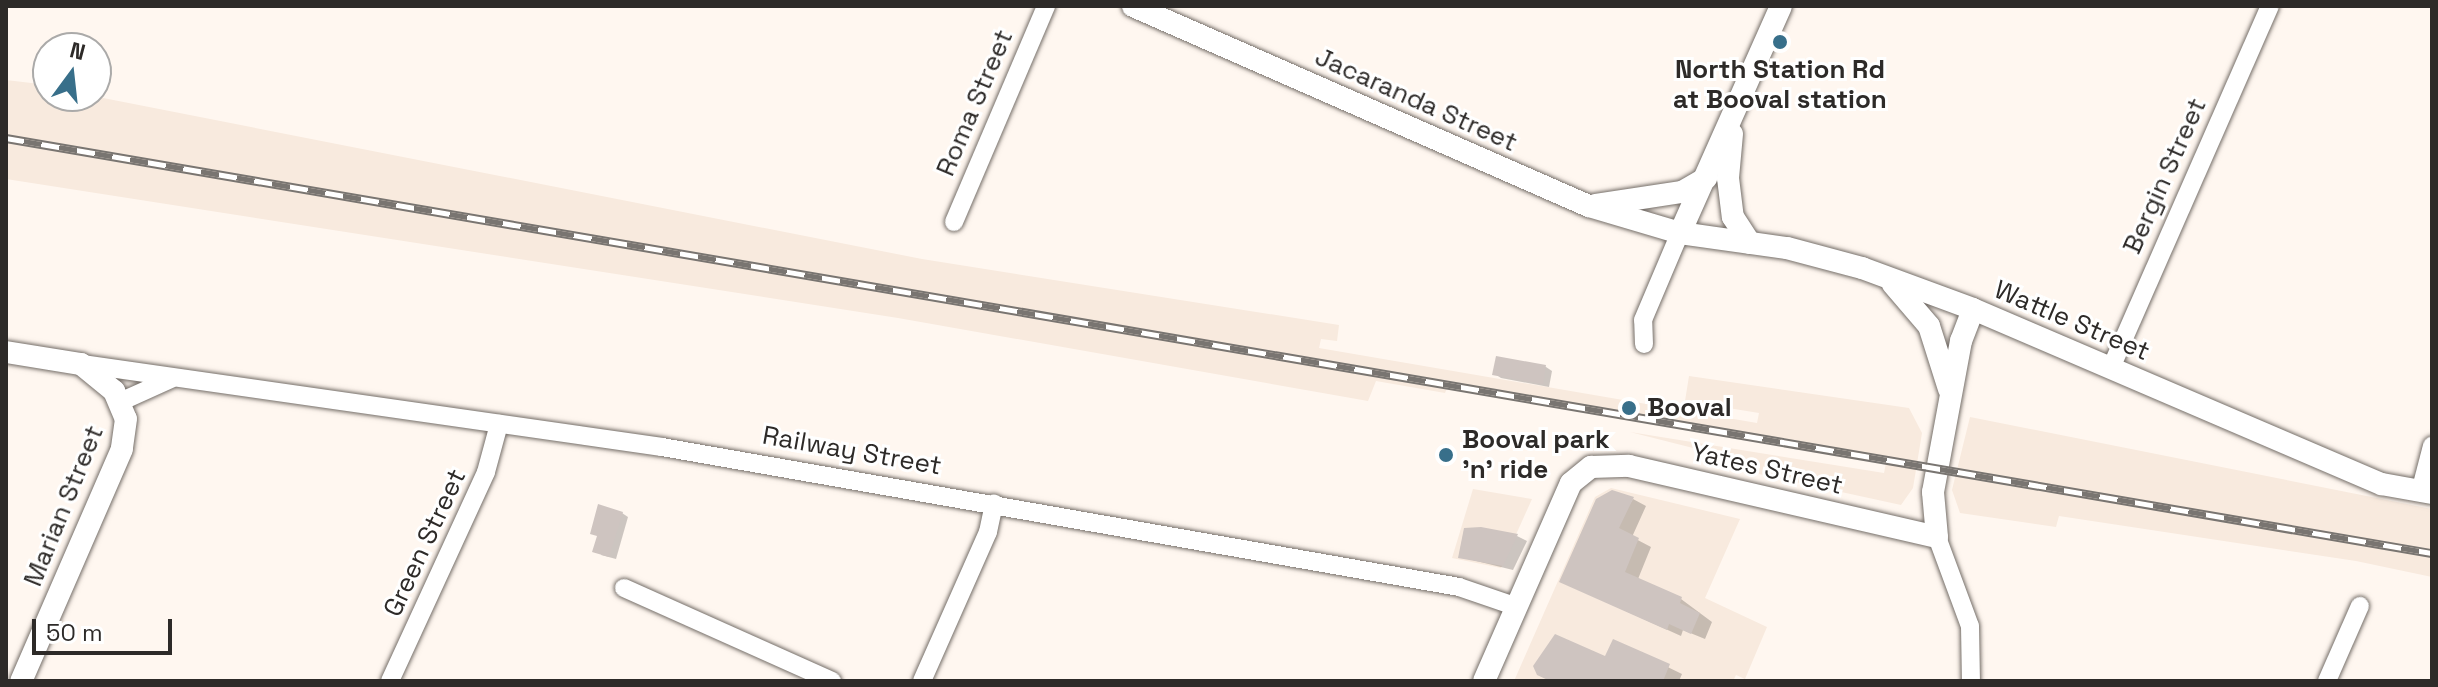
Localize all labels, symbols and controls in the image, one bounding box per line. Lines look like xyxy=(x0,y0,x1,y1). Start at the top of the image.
street label: Roma Street xyxy=(930,25,1020,181)
north arrow xyxy=(32,32,112,112)
marker: North Station Rd at Booval station xyxy=(1771,33,1789,51)
text: N xyxy=(67,35,88,66)
street label: Jacaranda Street xyxy=(1310,41,1522,159)
place label: North Station Rd at Booval station xyxy=(1673,54,1887,116)
street label: Bergin Street xyxy=(2117,93,2213,259)
street label: Wattle Street xyxy=(1990,274,2154,368)
place label: Booval xyxy=(1647,392,1732,424)
marker: Booval xyxy=(1618,397,1640,419)
street label: Railway Street xyxy=(760,420,944,482)
street label: Marian Street xyxy=(18,421,110,591)
place label: Booval park 'n' ride xyxy=(1462,424,1610,486)
street label: Yates Street xyxy=(1688,436,1846,502)
marker: Booval park 'n' ride xyxy=(1437,446,1455,464)
street label: Green Street xyxy=(377,464,473,622)
scale bar xyxy=(36,603,176,653)
text: 50 m xyxy=(46,617,103,648)

